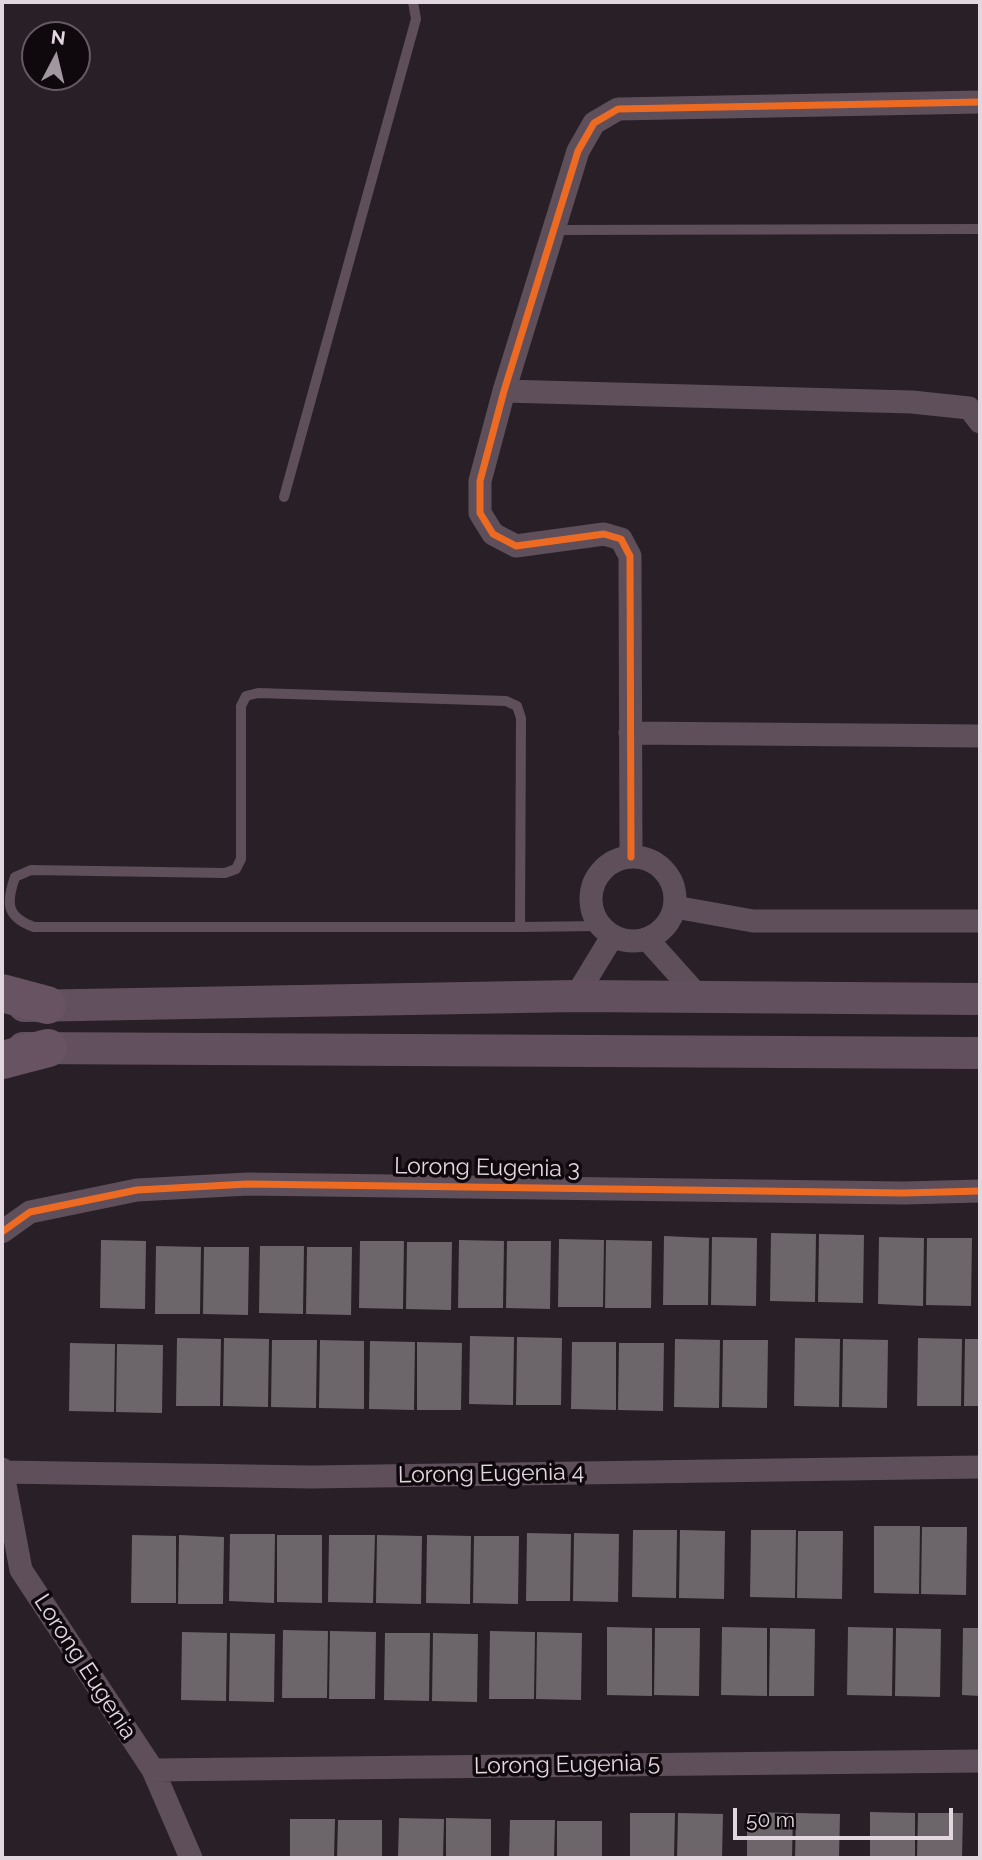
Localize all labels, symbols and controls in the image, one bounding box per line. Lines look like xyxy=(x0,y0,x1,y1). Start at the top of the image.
north arrow xyxy=(21,21,91,91)
text: N xyxy=(50,25,67,49)
street label: Lorong Eugenia 3 xyxy=(394,1153,580,1183)
street label: Lorong Eugenia 4 xyxy=(398,1459,584,1489)
street label: Lorong Eugenia xyxy=(28,1589,142,1745)
street label: Lorong Eugenia 5 xyxy=(474,1750,660,1780)
scale bar xyxy=(737,1794,958,1838)
text: 50 m xyxy=(746,1807,795,1832)

